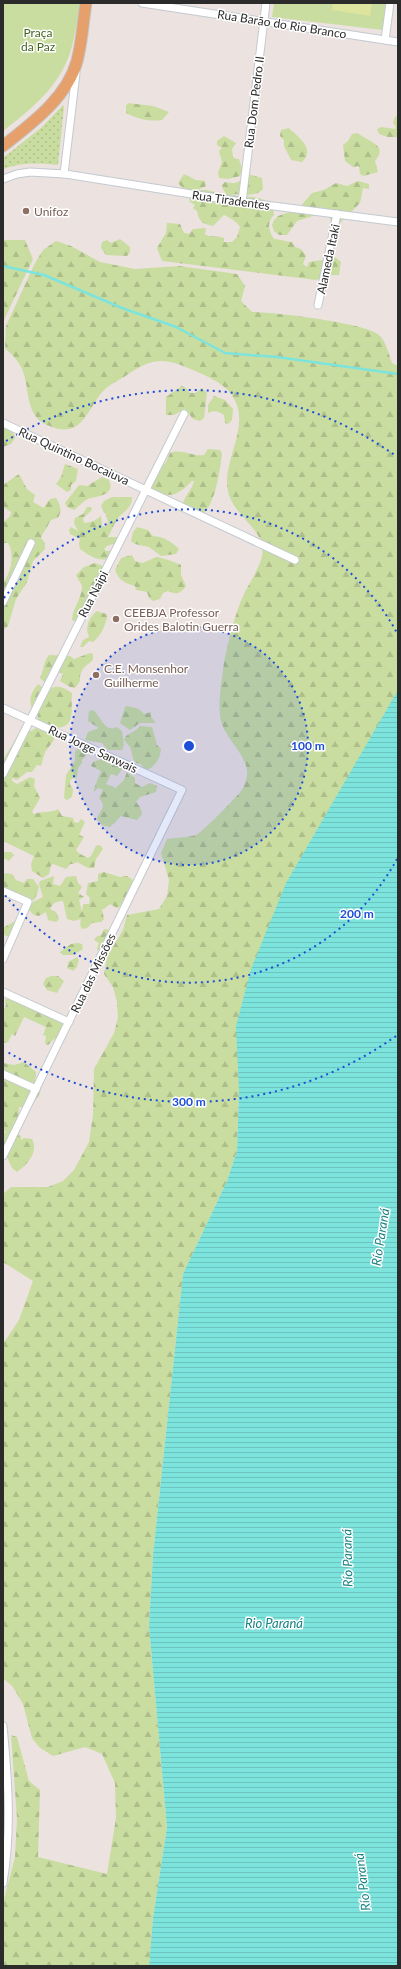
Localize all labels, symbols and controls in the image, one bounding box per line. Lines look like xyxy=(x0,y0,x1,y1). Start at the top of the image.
street label: Rua Barão do Rio Branco xyxy=(216,6,348,42)
park label: Praça da Paz xyxy=(21,25,56,54)
street label: Rua Dom Pedro II xyxy=(241,55,267,149)
street label: Rua Tiradentes xyxy=(191,187,271,213)
place label: Unifoz xyxy=(34,204,69,219)
marker: Unifoz xyxy=(21,206,31,216)
street label: Alameda Itaki xyxy=(313,222,343,295)
street label: Rua Quintino Bocaiuva xyxy=(16,424,132,488)
street label: Rua Naipi xyxy=(75,568,111,620)
place label: CEEBJA Professor Orides Balotin Guerra xyxy=(124,605,239,634)
marker: CEEBJA Professor Orides Balotin Guerra xyxy=(111,614,121,624)
place label: C.E. Monsenhor Guilherme xyxy=(104,661,189,690)
marker: C.E. Monsenhor Guilherme xyxy=(91,670,101,680)
street label: Rua Jorge Sanwais xyxy=(46,722,140,776)
text: 100 m xyxy=(291,738,325,753)
centre of rings xyxy=(182,739,196,753)
text: 200 m xyxy=(340,906,374,921)
street label: Rua das Missões xyxy=(67,931,119,1015)
text: 300 m xyxy=(172,1094,206,1109)
water label: Río Paraná xyxy=(368,1207,392,1267)
water label: Río Paraná xyxy=(338,1529,356,1587)
water label: Rio Paraná xyxy=(245,1615,303,1631)
water label: Río Paraná xyxy=(350,1852,373,1912)

